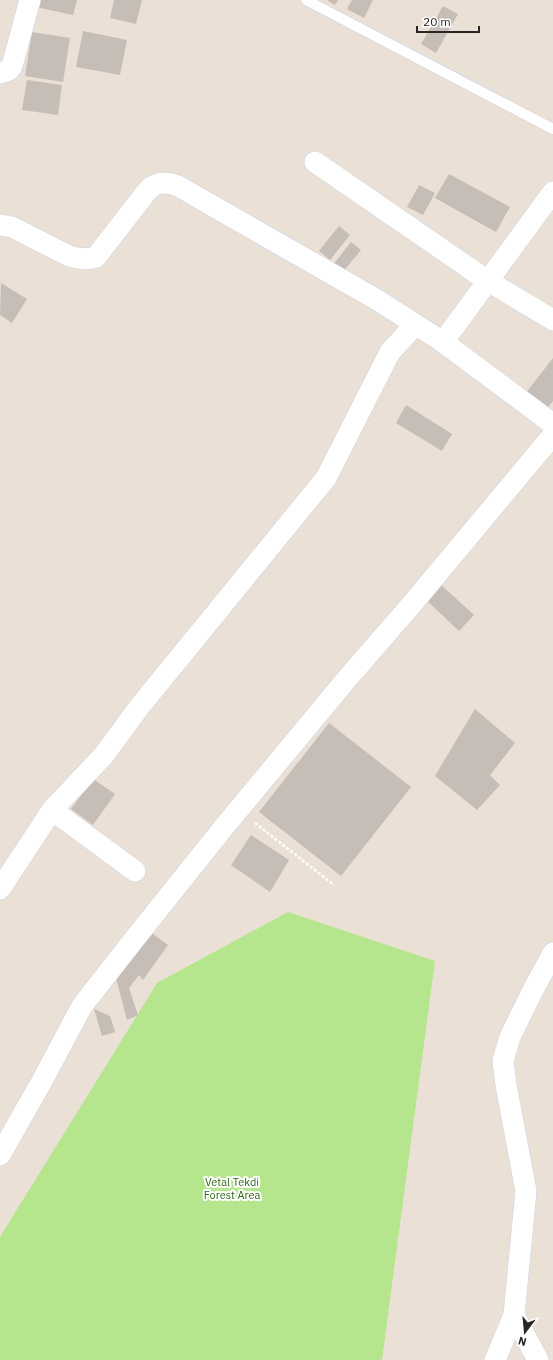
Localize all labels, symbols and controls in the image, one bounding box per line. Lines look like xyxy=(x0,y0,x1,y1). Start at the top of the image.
scale bar xyxy=(417,8,479,34)
text: 20 m xyxy=(423,14,451,29)
park label: Vetal Tekdi Forest Area xyxy=(204,1175,260,1202)
north arrow xyxy=(505,1312,545,1352)
text: N xyxy=(516,1334,528,1349)

